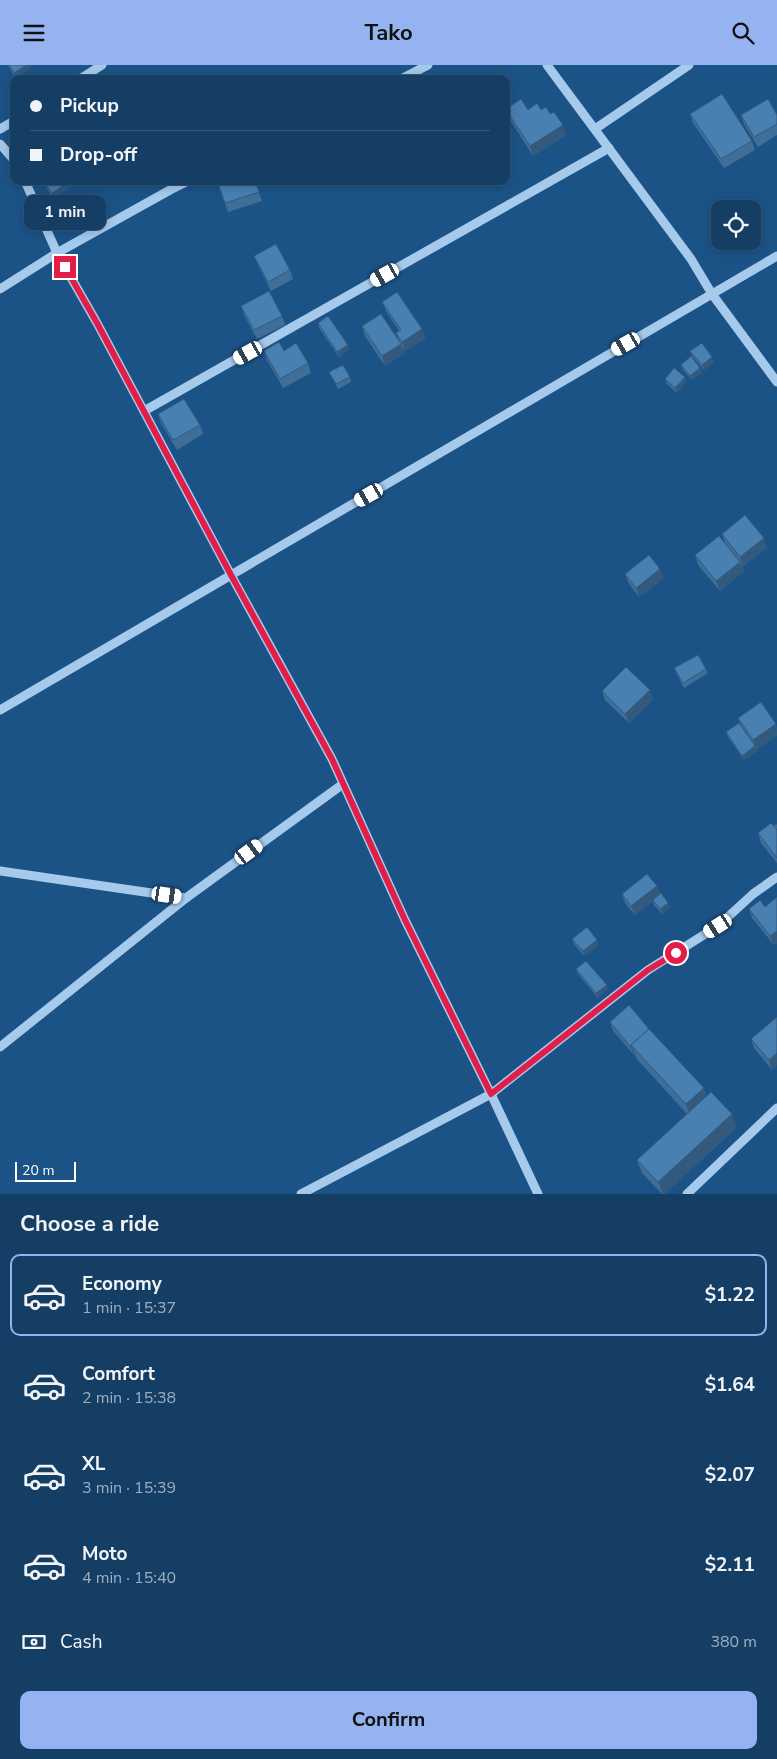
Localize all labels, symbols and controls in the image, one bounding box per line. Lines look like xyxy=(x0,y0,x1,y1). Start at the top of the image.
text: Tako xyxy=(364,18,413,48)
icon: menu xyxy=(20,19,48,47)
icon: search xyxy=(729,19,757,47)
text: Pickup xyxy=(60,93,119,119)
text: Drop-off xyxy=(60,142,137,168)
callout: 1 min xyxy=(24,195,106,229)
map controls xyxy=(711,200,761,250)
button: locate xyxy=(711,200,761,250)
text: 1 min xyxy=(44,201,86,223)
route end xyxy=(54,256,76,278)
car xyxy=(368,261,401,289)
car xyxy=(609,330,642,358)
car xyxy=(231,339,264,367)
car xyxy=(352,481,385,509)
car xyxy=(232,837,265,867)
car xyxy=(151,885,182,905)
car xyxy=(701,912,734,940)
route start xyxy=(665,942,687,964)
scale bar xyxy=(15,1159,76,1182)
text: 20 m xyxy=(22,1161,54,1180)
text: Choose a ride xyxy=(20,1209,159,1239)
text: Economy xyxy=(82,1271,162,1297)
icon: car xyxy=(22,1273,67,1318)
text: $1.22 xyxy=(705,1282,755,1308)
text: 1 min · 15:37 xyxy=(82,1297,176,1319)
text: Comfort xyxy=(82,1361,155,1387)
icon: car xyxy=(22,1363,67,1408)
text: $1.64 xyxy=(705,1372,755,1398)
text: 2 min · 15:38 xyxy=(82,1387,176,1409)
text: XL xyxy=(82,1451,105,1477)
icon: car xyxy=(22,1453,67,1498)
text: $2.07 xyxy=(705,1462,755,1488)
text: 3 min · 15:39 xyxy=(82,1477,176,1499)
text: Moto xyxy=(82,1541,128,1567)
icon: car xyxy=(22,1543,67,1588)
text: $2.11 xyxy=(705,1552,755,1578)
text: 4 min · 15:40 xyxy=(82,1567,176,1589)
icon: cash xyxy=(20,1628,48,1656)
text: Cash xyxy=(60,1629,102,1655)
text: 380 m xyxy=(710,1631,757,1653)
button: Confirm xyxy=(20,1691,757,1749)

